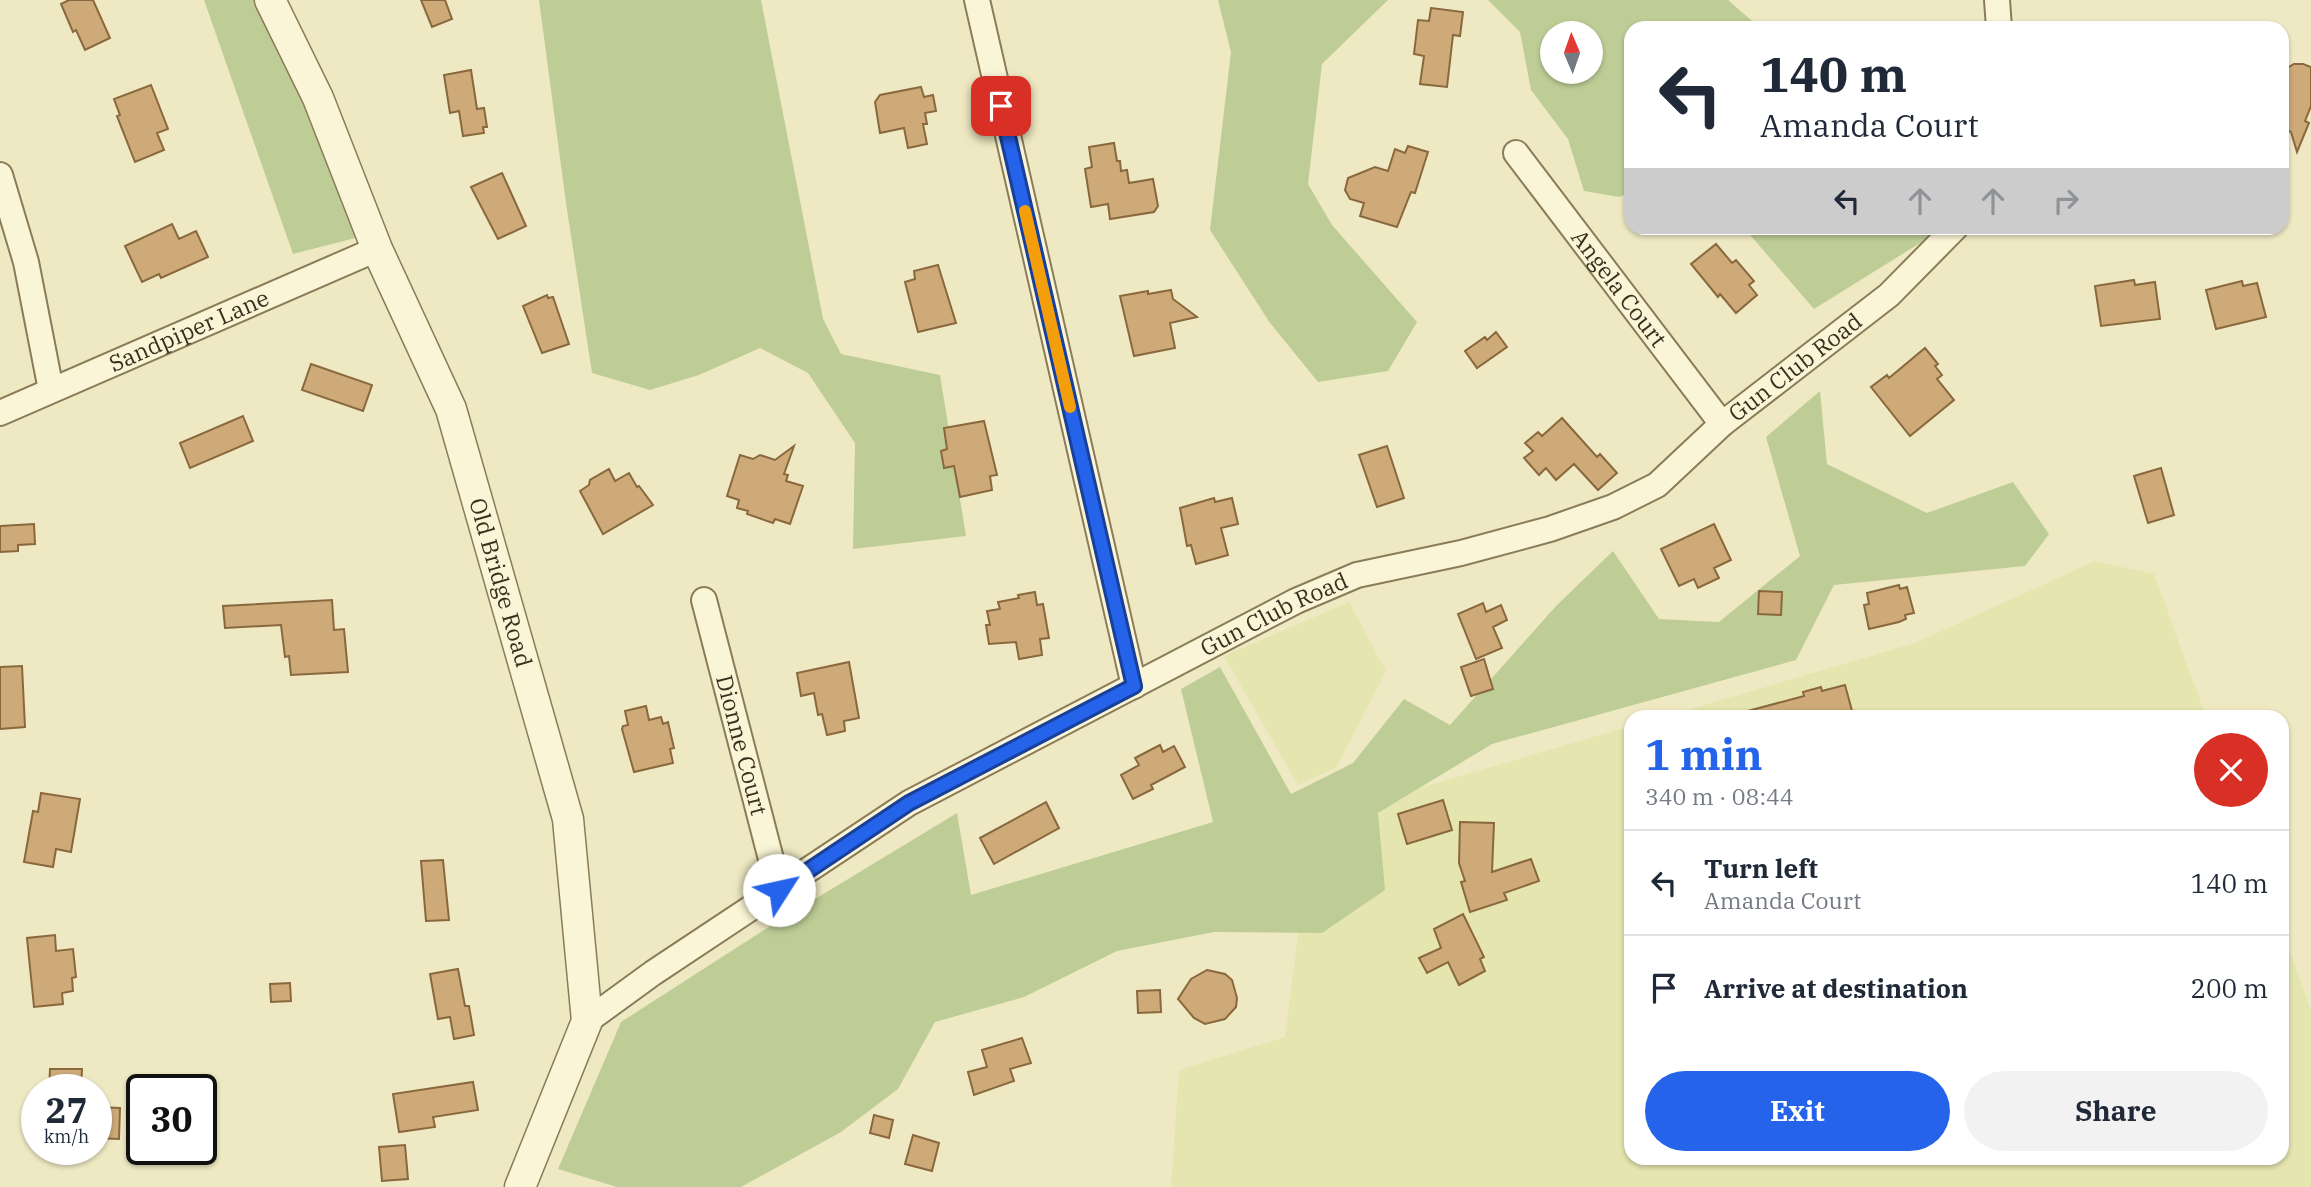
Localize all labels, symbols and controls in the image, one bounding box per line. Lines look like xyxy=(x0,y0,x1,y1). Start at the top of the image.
north arrow xyxy=(1540,21,1603,84)
map controls xyxy=(1540,21,1603,84)
text: 140 m xyxy=(1760,42,1907,105)
icon: left xyxy=(1645,49,1736,140)
pin xyxy=(971,76,1031,136)
icon: arrive xyxy=(982,87,1020,125)
text: Amanda Court xyxy=(1760,104,1979,146)
icon: left xyxy=(1828,182,1866,220)
icon: ahead xyxy=(1901,182,1939,220)
icon: ahead xyxy=(1974,182,2012,220)
icon: right xyxy=(2047,182,2085,220)
street label: Angela Court xyxy=(1565,223,1674,353)
street label: Sandpiper Lane xyxy=(104,282,273,378)
street label: Gun Club Road xyxy=(1722,305,1868,428)
street label: Old Bridge Road xyxy=(463,494,540,670)
street label: Gun Club Road xyxy=(1195,565,1352,662)
street label: Dionne Court xyxy=(710,671,775,818)
text: 1 min xyxy=(1645,727,1763,782)
button: close xyxy=(2194,733,2268,807)
text: 340 m · 08:44 xyxy=(1645,781,1794,811)
text: Turn left xyxy=(1704,851,1818,885)
position arrow xyxy=(742,853,816,927)
icon: left xyxy=(1645,864,1683,902)
text: 140 m xyxy=(2190,866,2268,900)
text: Amanda Court xyxy=(1704,885,1861,915)
icon: arrive xyxy=(1645,969,1683,1007)
text: Arrive at destination xyxy=(1704,971,1968,1005)
text: 200 m xyxy=(2190,971,2268,1005)
button: Exit xyxy=(1645,1071,1950,1151)
button: Share xyxy=(1964,1071,2268,1151)
speed limit sign: 30 xyxy=(126,1074,217,1165)
text: 27 xyxy=(45,1087,88,1133)
text: km/h xyxy=(44,1125,89,1148)

